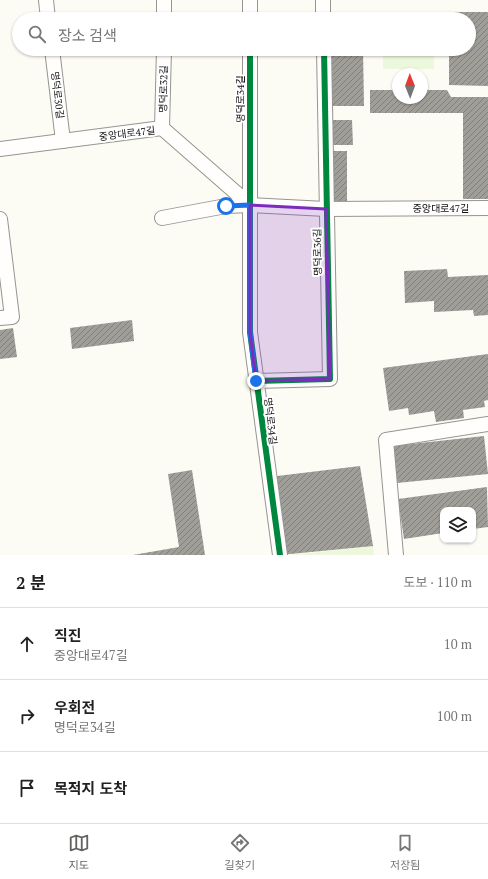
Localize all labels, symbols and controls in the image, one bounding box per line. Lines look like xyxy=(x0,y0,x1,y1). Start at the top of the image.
search box xyxy=(12,12,476,56)
icon: search xyxy=(26,23,48,45)
text: 장소 검색 xyxy=(58,25,117,45)
street label: 명덕로32길 xyxy=(157,65,170,113)
north arrow xyxy=(392,68,428,104)
street label: 명덕로30길 xyxy=(48,71,67,119)
street label: 명덕로34길 xyxy=(234,75,247,123)
street label: 중앙대로47길 xyxy=(98,124,156,143)
route start xyxy=(217,197,235,215)
street label: 중앙대로47길 xyxy=(413,202,469,215)
street label: 명덕로36길 xyxy=(311,228,324,276)
route end xyxy=(247,372,265,390)
street label: 명덕로34길 xyxy=(261,397,280,445)
map controls xyxy=(440,507,476,543)
button: layers xyxy=(440,507,476,543)
text: 2 분 xyxy=(16,571,46,594)
text: 도보 · 110 m xyxy=(403,573,472,591)
text: 직진 xyxy=(54,625,82,645)
icon: ahead xyxy=(16,633,38,655)
text: 10 m xyxy=(444,635,472,653)
text: 중앙대로47길 xyxy=(54,646,128,664)
text: 우회전 xyxy=(54,697,95,717)
icon: right xyxy=(16,705,38,727)
text: 100 m xyxy=(437,707,472,725)
text: 명덕로34길 xyxy=(54,718,116,736)
icon: arrive xyxy=(16,777,38,799)
text: 목적지 도착 xyxy=(54,778,127,798)
tab: 지도 xyxy=(68,832,90,872)
tab: 길찾기 xyxy=(225,832,255,872)
tab: 저장됨 xyxy=(390,832,420,872)

